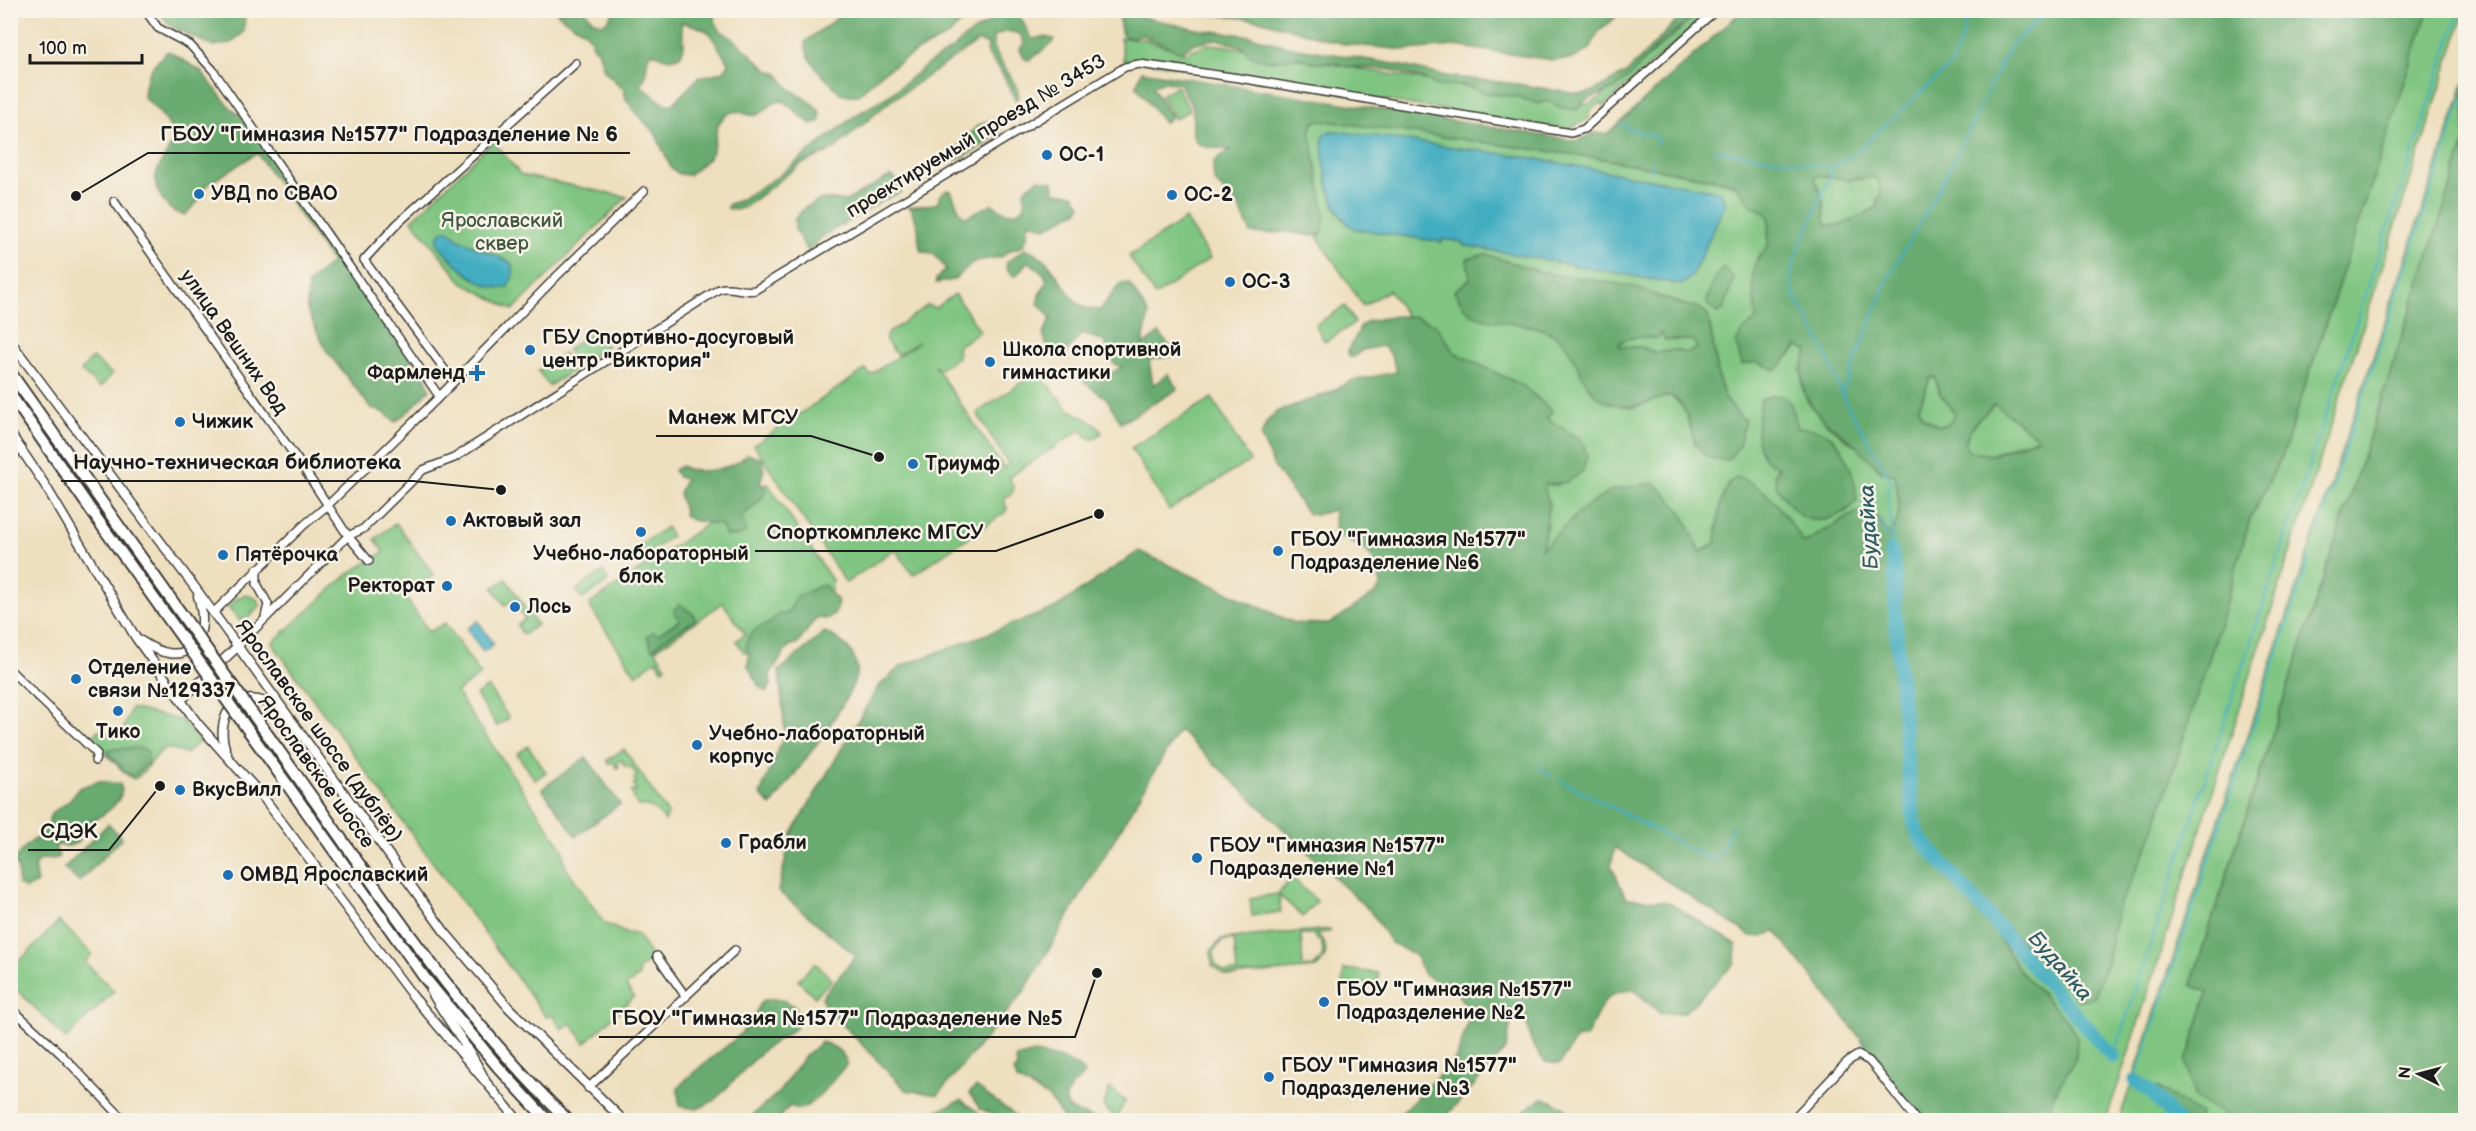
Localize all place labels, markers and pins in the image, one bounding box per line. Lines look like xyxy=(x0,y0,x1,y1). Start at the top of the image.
callout: ГБОУ "Гимназия №1577" Подразделение № 6 xyxy=(148,114,630,153)
place label: ОС-1 xyxy=(1059,143,1104,167)
marker: ОС-1 xyxy=(1040,148,1054,162)
place label: УВД по СВАО xyxy=(211,182,338,206)
place label: ОС-2 xyxy=(1184,183,1233,207)
marker: УВД по СВАО xyxy=(192,187,206,201)
marker: ОС-2 xyxy=(1165,188,1179,202)
place label: ОС-3 xyxy=(1242,270,1291,294)
marker: ОС-3 xyxy=(1223,275,1237,289)
place label: ГБУ Спортивно-досуговый центр "Виктория" xyxy=(542,326,794,373)
place label: Школа спортивной гимнастики xyxy=(1002,338,1181,385)
marker: ГБУ Спортивно-досуговый центр "Виктория" xyxy=(523,343,537,357)
marker: Школа спортивной гимнастики xyxy=(983,355,997,369)
place label: Фармленд xyxy=(367,361,465,385)
marker: Фармленд xyxy=(470,366,484,380)
callout: Манеж МГСУ xyxy=(656,397,811,436)
place label: Чижик xyxy=(192,410,253,434)
marker: Чижик xyxy=(173,415,187,429)
callout: Научно-техническая библиотека xyxy=(61,442,413,481)
place label: Триумф xyxy=(925,452,1000,476)
marker: Триумф xyxy=(906,457,920,471)
place label: Актовый зал xyxy=(462,509,581,533)
callout: Спорткомплекс МГСУ xyxy=(755,512,996,551)
marker: Актовый зал xyxy=(444,514,458,528)
marker: Учебно-лабораторный блок xyxy=(634,525,648,539)
place label: ГБОУ "Гимназия №1577" Подразделение №6 xyxy=(1290,528,1526,575)
place label: Учебно-лабораторный блок xyxy=(533,542,749,589)
place label: Пятёрочка xyxy=(235,543,338,567)
marker: ГБОУ "Гимназия №1577" Подразделение №6 xyxy=(1271,544,1285,558)
marker: Пятёрочка xyxy=(216,548,230,562)
place label: Ректорат xyxy=(347,574,435,598)
marker: Ректорат xyxy=(440,579,454,593)
place label: Лось xyxy=(526,595,572,619)
marker: Лось xyxy=(508,600,522,614)
place label: Отделение связи №129337 xyxy=(88,656,236,703)
marker: Отделение связи №129337 xyxy=(69,672,83,686)
marker: Тико xyxy=(111,704,125,718)
place label: Тико xyxy=(96,720,140,744)
place label: Учебно-лабораторный корпус xyxy=(709,722,925,769)
marker: Учебно-лабораторный корпус xyxy=(690,738,704,752)
place label: ВкусВилл xyxy=(192,778,282,802)
marker: ВкусВилл xyxy=(173,783,187,797)
callout: СДЭК xyxy=(28,811,109,850)
place label: Грабли xyxy=(738,831,807,855)
place label: ГБОУ "Гимназия №1577" Подразделение №1 xyxy=(1209,834,1445,881)
marker: Грабли xyxy=(719,836,733,850)
marker: ГБОУ "Гимназия №1577" Подразделение №1 xyxy=(1190,851,1204,865)
place label: ОМВД Ярославский xyxy=(240,863,428,887)
marker: ОМВД Ярославский xyxy=(221,868,235,882)
place label: ГБОУ "Гимназия №1577" Подразделение №2 xyxy=(1336,978,1572,1025)
marker: ГБОУ "Гимназия №1577" Подразделение №2 xyxy=(1317,995,1331,1009)
callout: ГБОУ "Гимназия №1577" Подразделение №5 xyxy=(599,998,1075,1037)
place label: ГБОУ "Гимназия №1577" Подразделение №3 xyxy=(1281,1054,1517,1101)
marker: ГБОУ "Гимназия №1577" Подразделение №3 xyxy=(1262,1070,1276,1084)

